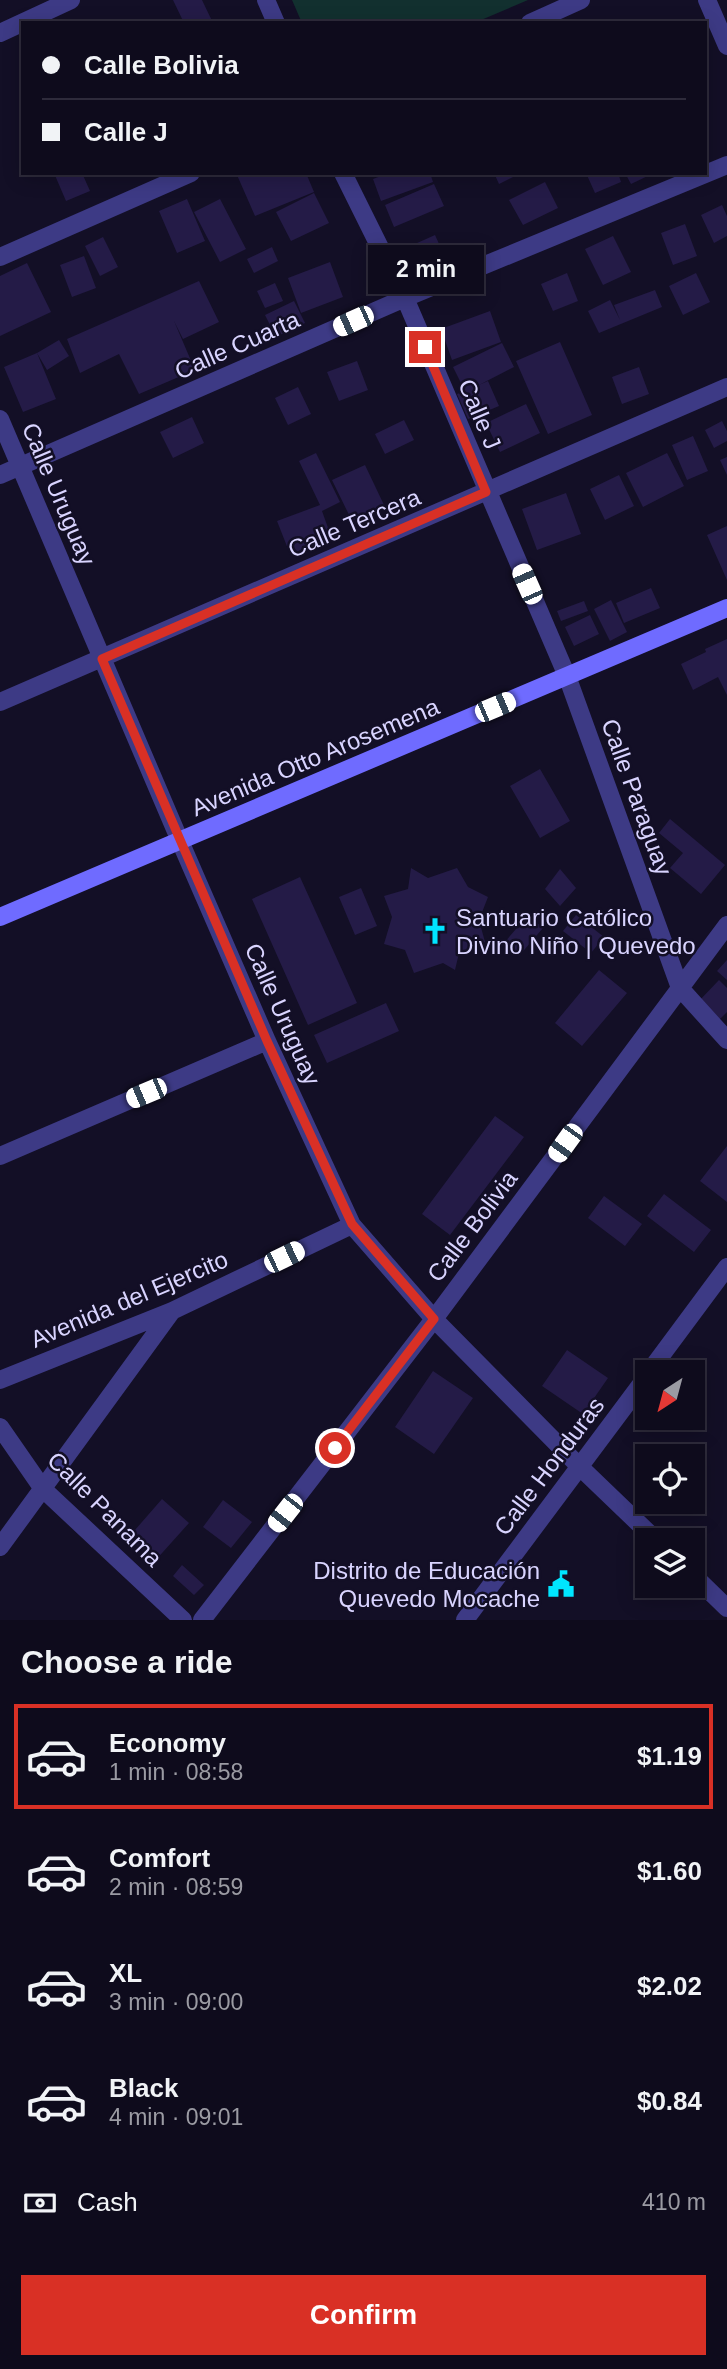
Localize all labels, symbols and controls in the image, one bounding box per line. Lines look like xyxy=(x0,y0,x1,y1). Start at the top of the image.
text: Calle Bolivia xyxy=(84,50,239,80)
text: Calle J xyxy=(84,117,168,147)
callout: 2 min xyxy=(367,246,483,294)
text: 2 min xyxy=(396,256,456,282)
car xyxy=(330,303,377,339)
street label: Calle Cuarta xyxy=(171,305,304,384)
route end xyxy=(409,331,441,363)
street label: Calle J xyxy=(453,375,507,453)
street label: Calle Uruguay xyxy=(17,419,101,569)
street label: Calle Tercera xyxy=(284,483,425,563)
car xyxy=(509,561,546,607)
car xyxy=(472,689,519,725)
street label: Avenida Otto Arosemena xyxy=(187,692,443,821)
street label: Calle Paraguay xyxy=(596,715,678,879)
place label: Santuario Católico Divino Niño | Quevedo xyxy=(456,904,696,959)
church icon: Santuario Católico Divino Niño | Quevedo xyxy=(420,916,450,946)
street label: Calle Uruguay xyxy=(240,939,326,1089)
car xyxy=(123,1075,170,1111)
car xyxy=(545,1120,586,1166)
street label: Calle Bolivia xyxy=(421,1165,523,1287)
car xyxy=(261,1238,308,1276)
street label: Avenida del Ejercito xyxy=(26,1245,232,1353)
north arrow xyxy=(635,1360,705,1430)
map controls xyxy=(635,1360,705,1598)
street label: Calle Honduras xyxy=(488,1392,610,1540)
route start xyxy=(319,1432,351,1464)
button: locate xyxy=(635,1444,705,1514)
street label: Calle Panama xyxy=(42,1446,168,1572)
car xyxy=(264,1490,307,1536)
button: layers xyxy=(635,1528,705,1598)
place label: Distrito de Educación Quevedo Mocache xyxy=(313,1557,540,1612)
public building icon: Distrito de Educación Quevedo Mocache xyxy=(546,1569,576,1599)
text: Choose a ride xyxy=(21,1644,233,1680)
icon: car xyxy=(25,1725,88,1788)
text: Economy xyxy=(109,1728,226,1758)
text: $1.19 xyxy=(637,1741,702,1771)
text: 1 min · 08:58 xyxy=(109,1759,243,1785)
icon: car xyxy=(25,1840,88,1903)
text: Comfort xyxy=(109,1843,210,1873)
text: $1.60 xyxy=(637,1856,702,1886)
text: 2 min · 08:59 xyxy=(109,1874,243,1900)
icon: car xyxy=(25,1955,88,2018)
text: XL xyxy=(109,1958,142,1988)
text: $2.02 xyxy=(637,1971,702,2001)
text: 3 min · 09:00 xyxy=(109,1989,243,2015)
icon: car xyxy=(25,2070,88,2133)
text: Black xyxy=(109,2073,178,2103)
text: $0.84 xyxy=(637,2086,702,2116)
text: 4 min · 09:01 xyxy=(109,2104,243,2130)
icon: cash xyxy=(21,2184,59,2222)
text: Cash xyxy=(77,2187,138,2217)
text: 410 m xyxy=(642,2189,706,2215)
button: Confirm xyxy=(21,2275,706,2355)

